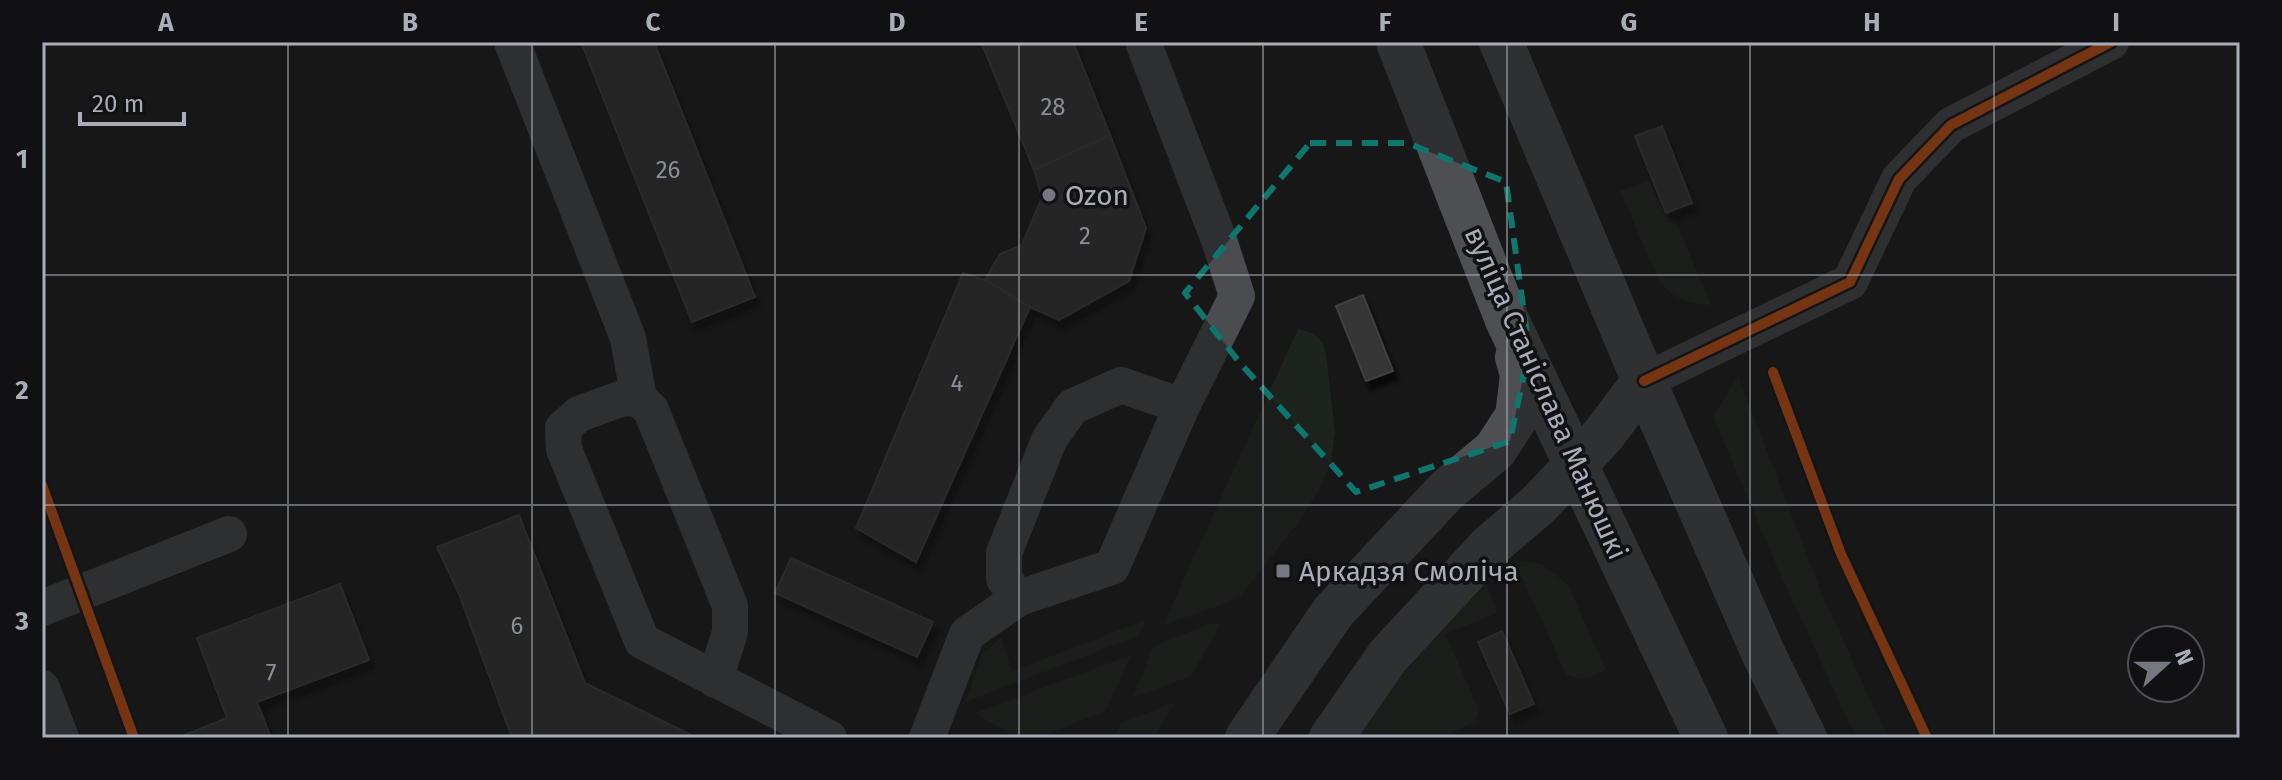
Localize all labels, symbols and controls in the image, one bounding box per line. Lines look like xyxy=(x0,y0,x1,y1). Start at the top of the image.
text: A xyxy=(157,7,174,38)
text: B xyxy=(402,7,418,38)
text: C xyxy=(646,7,661,38)
text: D xyxy=(889,7,906,38)
text: E xyxy=(1134,7,1148,38)
text: F xyxy=(1379,7,1392,38)
text: G xyxy=(1621,7,1637,38)
text: H xyxy=(1863,7,1881,38)
text: I xyxy=(2112,7,2120,38)
scale bar xyxy=(80,76,184,126)
text: 20 m xyxy=(92,90,144,118)
house number: 28 xyxy=(1040,93,1066,121)
text: 1 xyxy=(16,144,28,175)
house number: 26 xyxy=(656,156,680,184)
place label: Ozon xyxy=(1065,179,1129,212)
marker: Ozon xyxy=(1040,186,1058,204)
house number: 2 xyxy=(1079,222,1091,250)
street label: вуліца Станіслава Манюшкі xyxy=(1458,222,1634,564)
house number: 4 xyxy=(951,369,964,397)
text: 2 xyxy=(15,375,29,406)
place label: Аркадзя Смоліча xyxy=(1299,555,1519,588)
marker: Аркадзя Смоліча xyxy=(1274,562,1292,580)
text: 3 xyxy=(14,606,29,637)
house number: 6 xyxy=(511,612,523,640)
north arrow xyxy=(2126,624,2206,704)
text: N xyxy=(2169,645,2199,669)
house number: 7 xyxy=(266,659,276,687)

